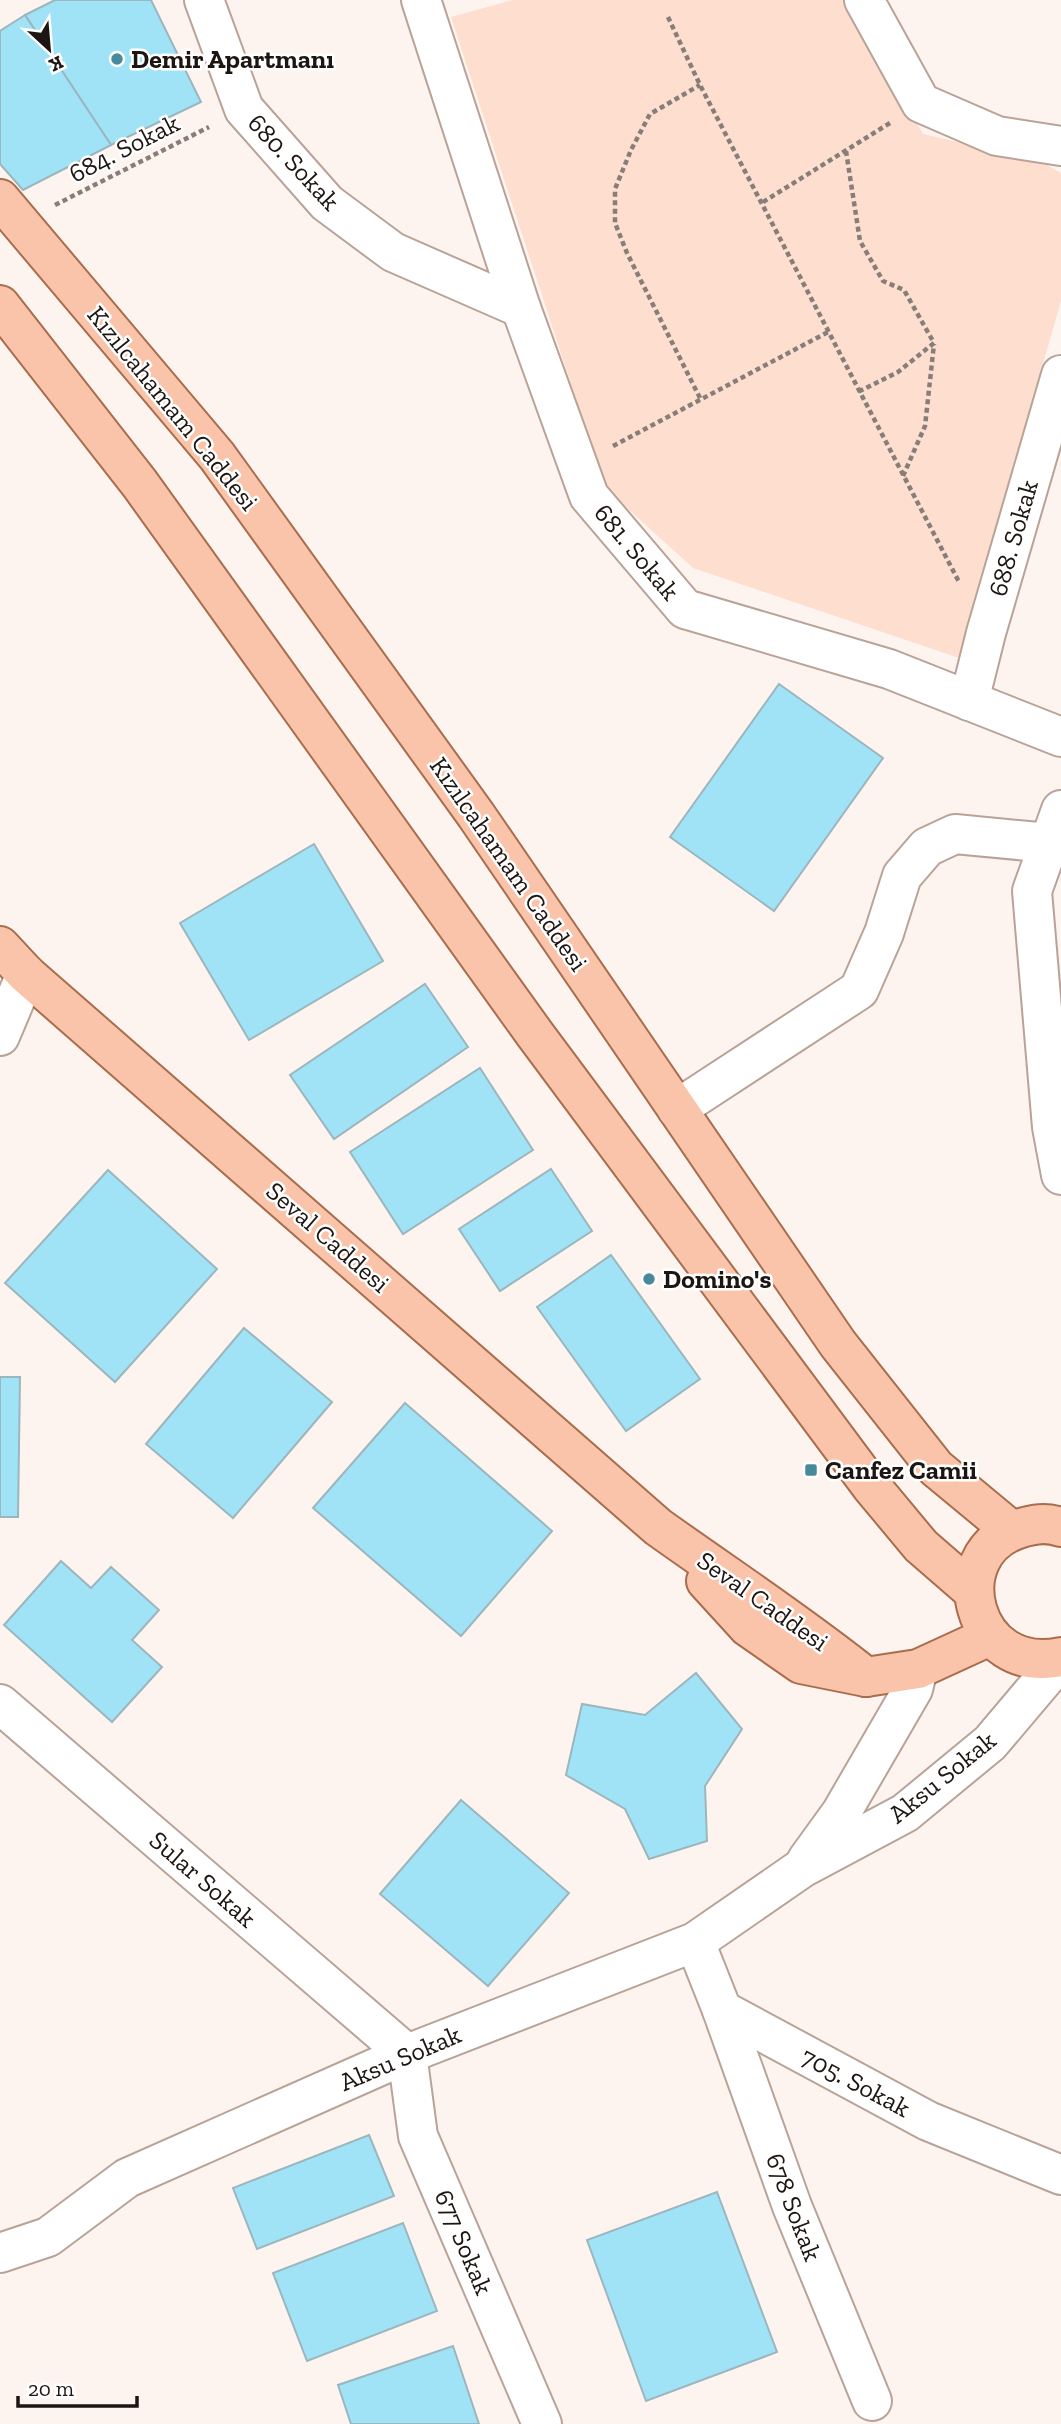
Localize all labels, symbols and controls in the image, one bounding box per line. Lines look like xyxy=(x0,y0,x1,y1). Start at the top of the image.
north arrow xyxy=(14,14,84,84)
place label: Demir Apartmanı xyxy=(131,43,334,75)
text: K xyxy=(45,51,67,77)
marker: Demir Apartmanı xyxy=(109,51,125,67)
street label: 684. Sokak xyxy=(63,106,185,189)
street label: 680. Sokak xyxy=(241,107,347,217)
street label: Kızılcahamam Caddesi xyxy=(81,299,265,517)
street label: 688. Sokak xyxy=(981,476,1045,600)
street label: 681. Sokak xyxy=(587,497,687,607)
street label: Kızılcahamam Caddesi xyxy=(423,751,595,977)
street label: Seval Caddesi xyxy=(260,1175,396,1299)
place label: Domino's xyxy=(663,1263,771,1295)
marker: Domino's xyxy=(641,1271,657,1287)
place label: Canfez Camii xyxy=(825,1454,977,1486)
marker: Canfez Camii xyxy=(803,1462,819,1478)
street label: Seval Caddesi xyxy=(691,1544,835,1658)
street label: Aksu Sokak xyxy=(882,1724,1003,1830)
street label: Sular Sokak xyxy=(143,1824,263,1934)
street label: Aksu Sokak xyxy=(334,2018,466,2098)
street label: 705. Sokak xyxy=(796,2040,916,2124)
street label: 678 Sokak xyxy=(759,2149,829,2266)
street label: 677 Sokak xyxy=(428,2185,501,2300)
scale bar xyxy=(18,2364,136,2408)
text: 20 m xyxy=(28,2376,74,2401)

